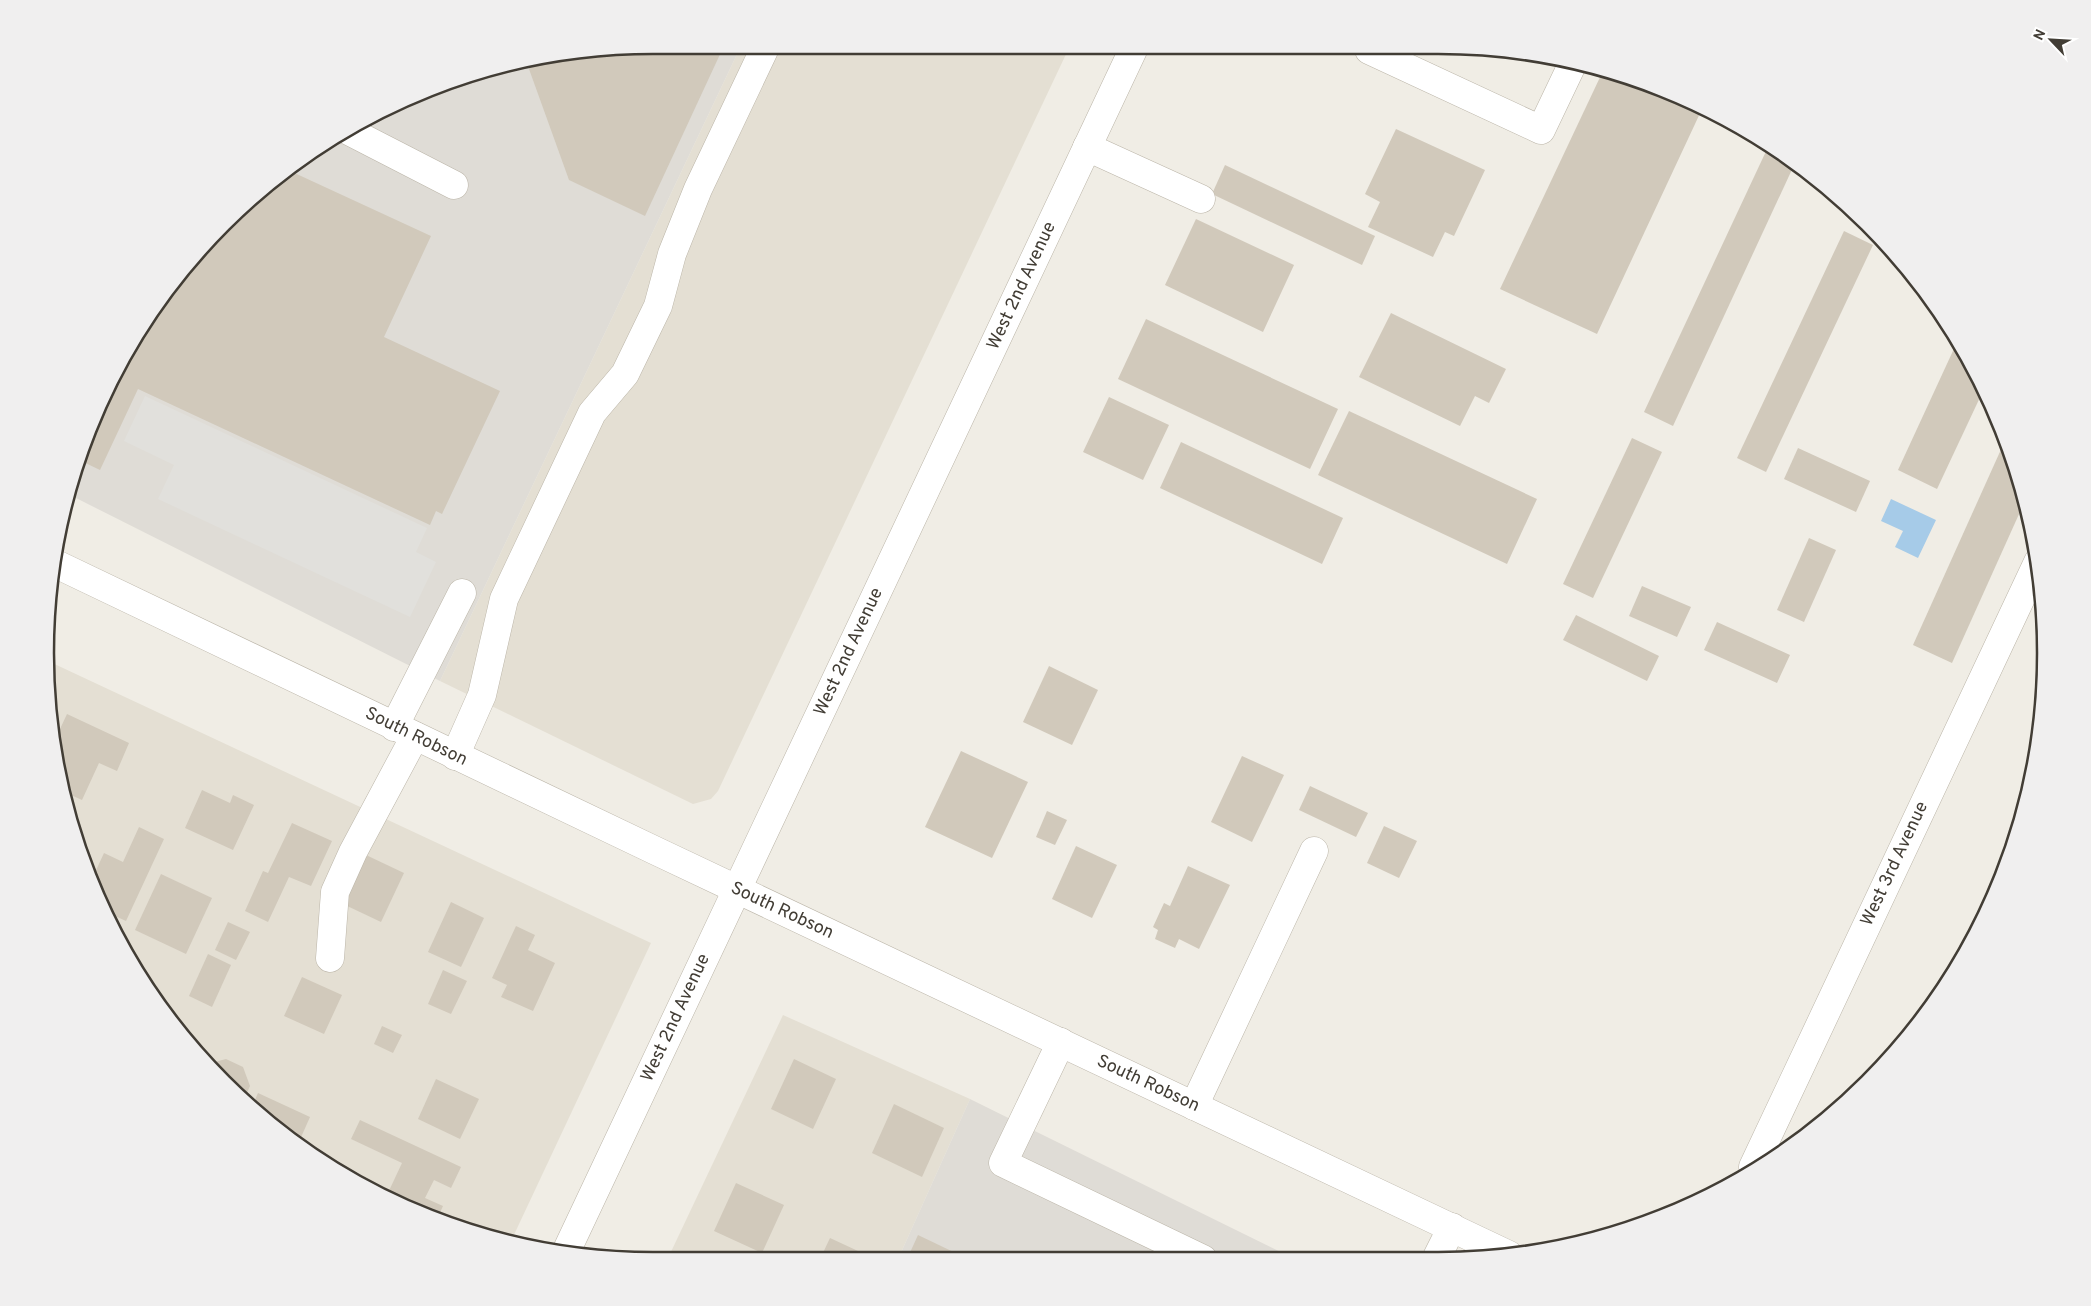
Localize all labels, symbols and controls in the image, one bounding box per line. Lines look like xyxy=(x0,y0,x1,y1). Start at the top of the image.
north arrow xyxy=(2026,15,2076,65)
text: N xyxy=(2031,27,2050,43)
street label: West 2nd Avenue xyxy=(982,218,1062,354)
street label: West 2nd Avenue xyxy=(809,584,889,720)
street label: South Robson xyxy=(361,702,471,772)
street label: West 3rd Avenue xyxy=(1856,798,1934,930)
street label: South Robson xyxy=(727,877,837,945)
street label: West 2nd Avenue xyxy=(636,950,716,1086)
street label: South Robson xyxy=(1093,1050,1203,1118)

